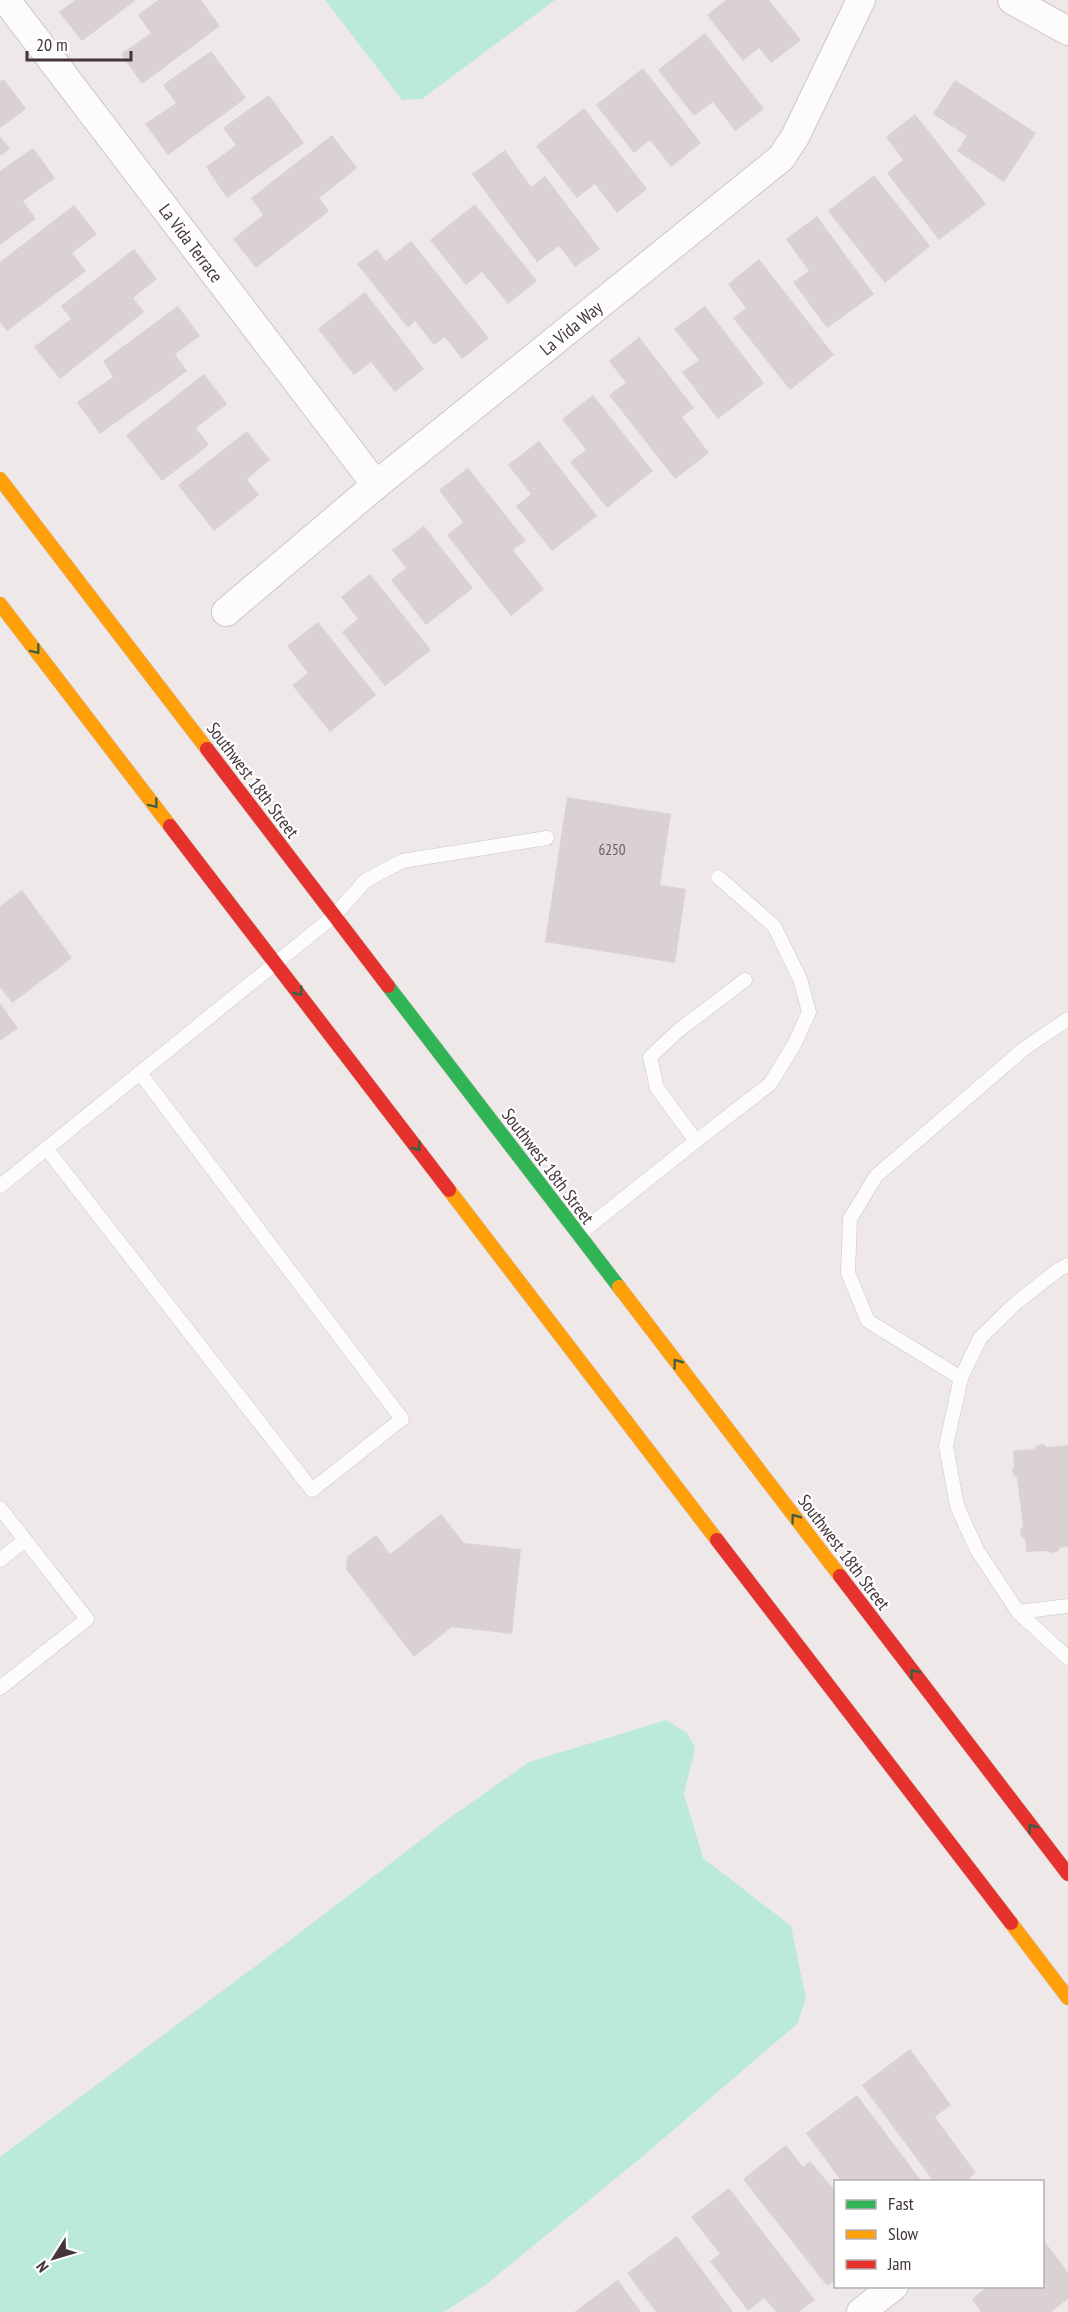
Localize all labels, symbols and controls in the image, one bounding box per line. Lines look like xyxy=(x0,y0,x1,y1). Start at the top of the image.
scale bar xyxy=(27,24,130,62)
text: 20 m xyxy=(36,33,68,56)
street label: La Vida Terrace xyxy=(154,199,228,287)
street label: La Vida Way xyxy=(535,296,607,360)
one-way arrow xyxy=(28,643,39,654)
street label: Southwest 18th Street xyxy=(202,718,304,842)
one-way arrow xyxy=(147,798,158,809)
house number: 6250 xyxy=(598,840,626,859)
one-way arrow xyxy=(291,986,302,997)
street label: Southwest 18th Street xyxy=(497,1104,599,1228)
one-way arrow xyxy=(410,1141,421,1152)
one-way arrow xyxy=(673,1359,684,1370)
street label: Southwest 18th Street xyxy=(793,1490,895,1614)
one-way arrow xyxy=(792,1514,803,1525)
one-way arrow xyxy=(910,1669,921,1680)
one-way arrow xyxy=(1029,1824,1040,1835)
legend xyxy=(834,2180,1044,2288)
text: Fast xyxy=(888,2192,914,2215)
text: Slow xyxy=(888,2222,919,2245)
north arrow xyxy=(24,2228,84,2288)
text: Jam xyxy=(887,2252,911,2275)
text: N xyxy=(31,2258,53,2276)

